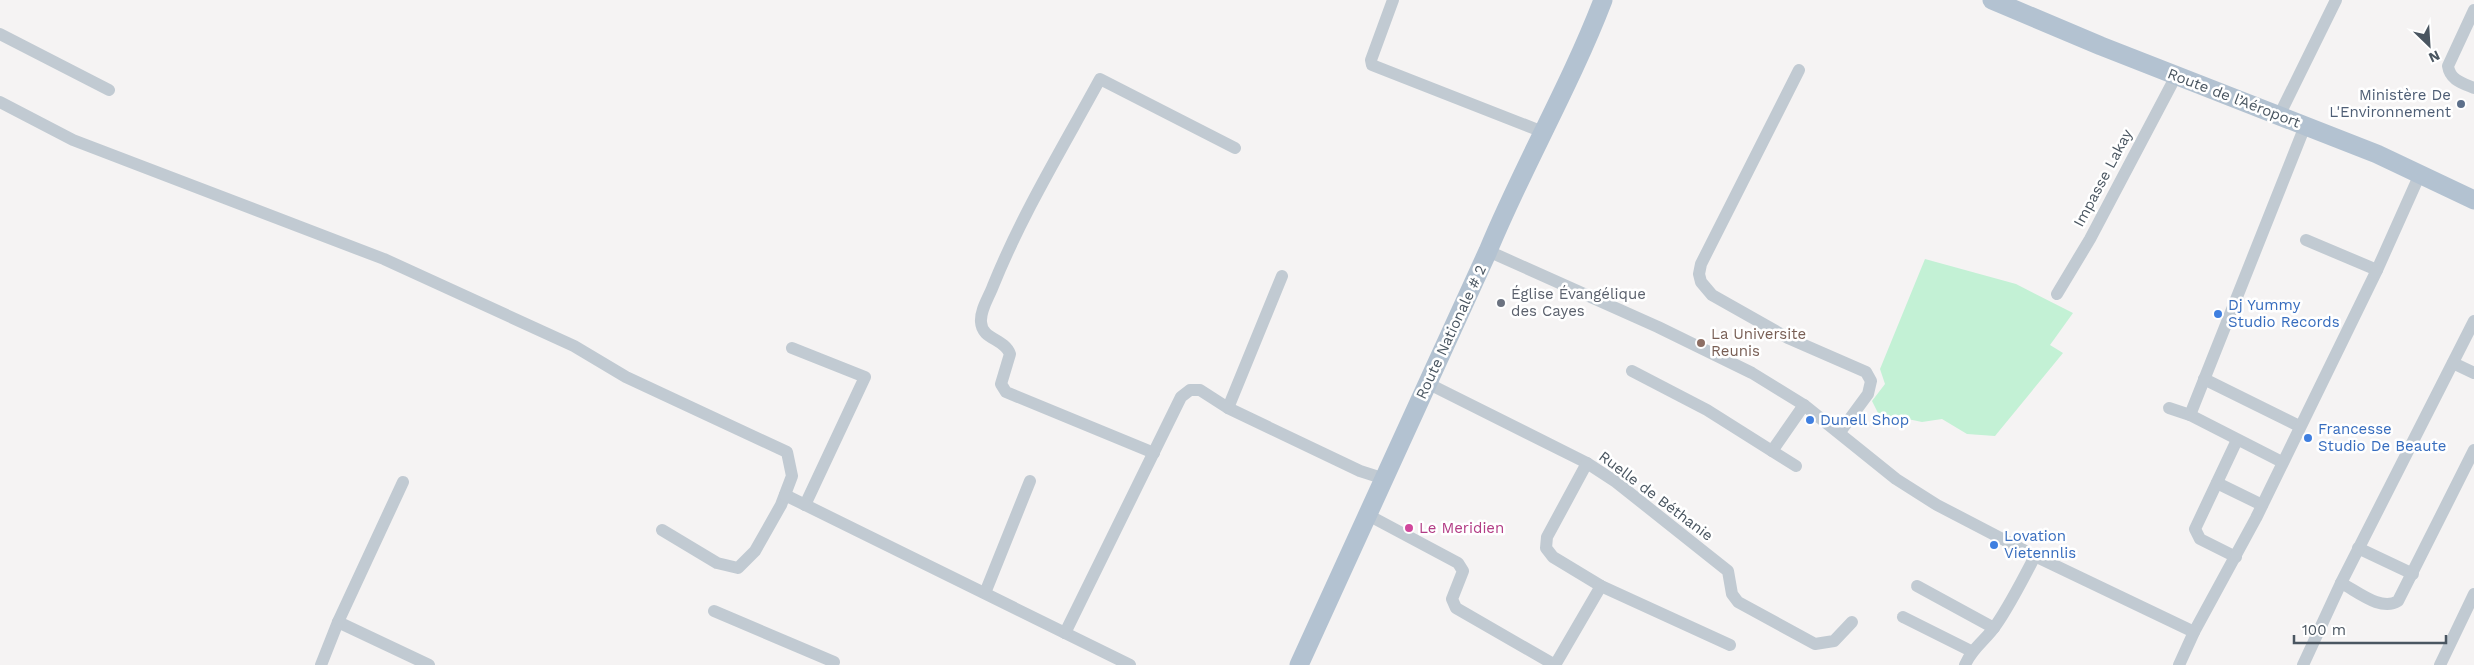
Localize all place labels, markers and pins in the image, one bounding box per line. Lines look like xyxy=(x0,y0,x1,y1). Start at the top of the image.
place label: Ministère De L'Environnement xyxy=(2329,86,2452,121)
marker: Ministère De L'Environnement xyxy=(2455,98,2467,110)
place label: Église Évangélique des Cayes xyxy=(1511,285,1646,320)
place label: Dj Yummy Studio Records xyxy=(2228,296,2340,331)
marker: Église Évangélique des Cayes xyxy=(1495,297,1507,309)
marker: Dj Yummy Studio Records xyxy=(2212,308,2224,320)
place label: La Universite Reunis xyxy=(1711,325,1806,360)
marker: La Universite Reunis xyxy=(1695,337,1707,349)
place label: Dunell Shop xyxy=(1820,411,1909,429)
marker: Dunell Shop xyxy=(1804,414,1816,426)
place label: Francesse Studio De Beaute xyxy=(2318,420,2446,455)
marker: Francesse Studio De Beaute xyxy=(2302,432,2314,444)
place label: Le Meridien xyxy=(1419,519,1504,537)
marker: Le Meridien xyxy=(1403,522,1415,534)
place label: Lovation Vietennlis xyxy=(2004,527,2076,562)
marker: Lovation Vietennlis xyxy=(1988,539,2000,551)

